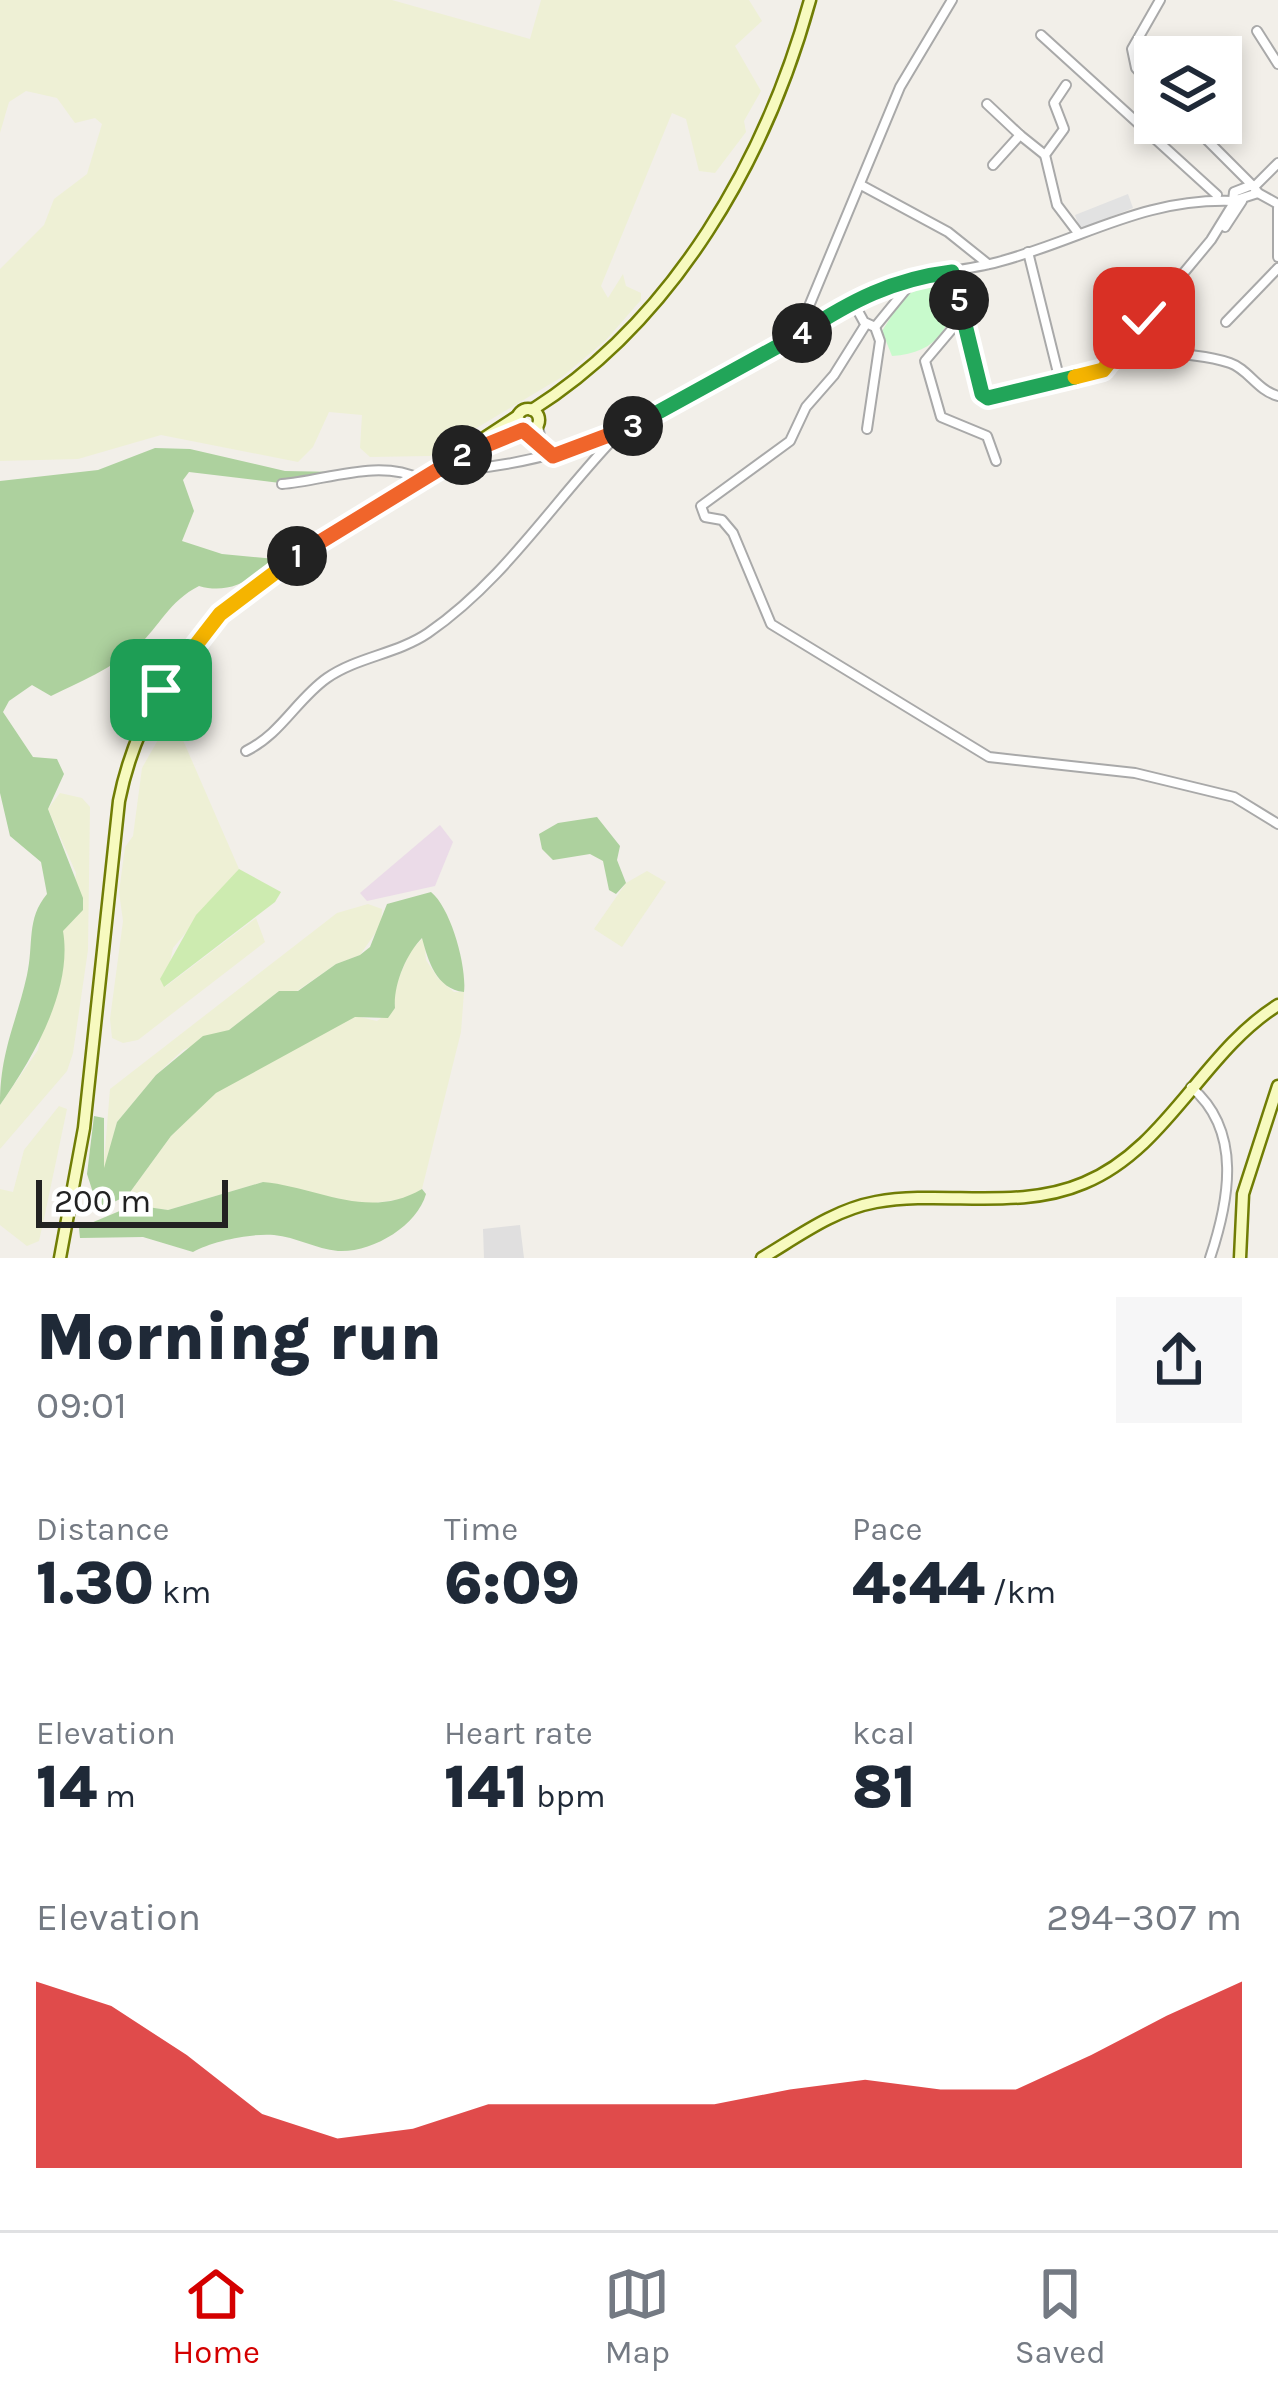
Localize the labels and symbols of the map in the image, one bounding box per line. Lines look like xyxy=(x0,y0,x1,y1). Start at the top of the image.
pin xyxy=(1093,267,1195,369)
pin: 5 xyxy=(929,270,989,330)
pin: 4 xyxy=(772,303,832,363)
pin: 3 xyxy=(603,396,663,456)
pin: 2 xyxy=(432,425,492,485)
pin: 1 xyxy=(267,526,327,586)
pin xyxy=(110,639,212,741)
scale bar xyxy=(36,1174,228,1227)

